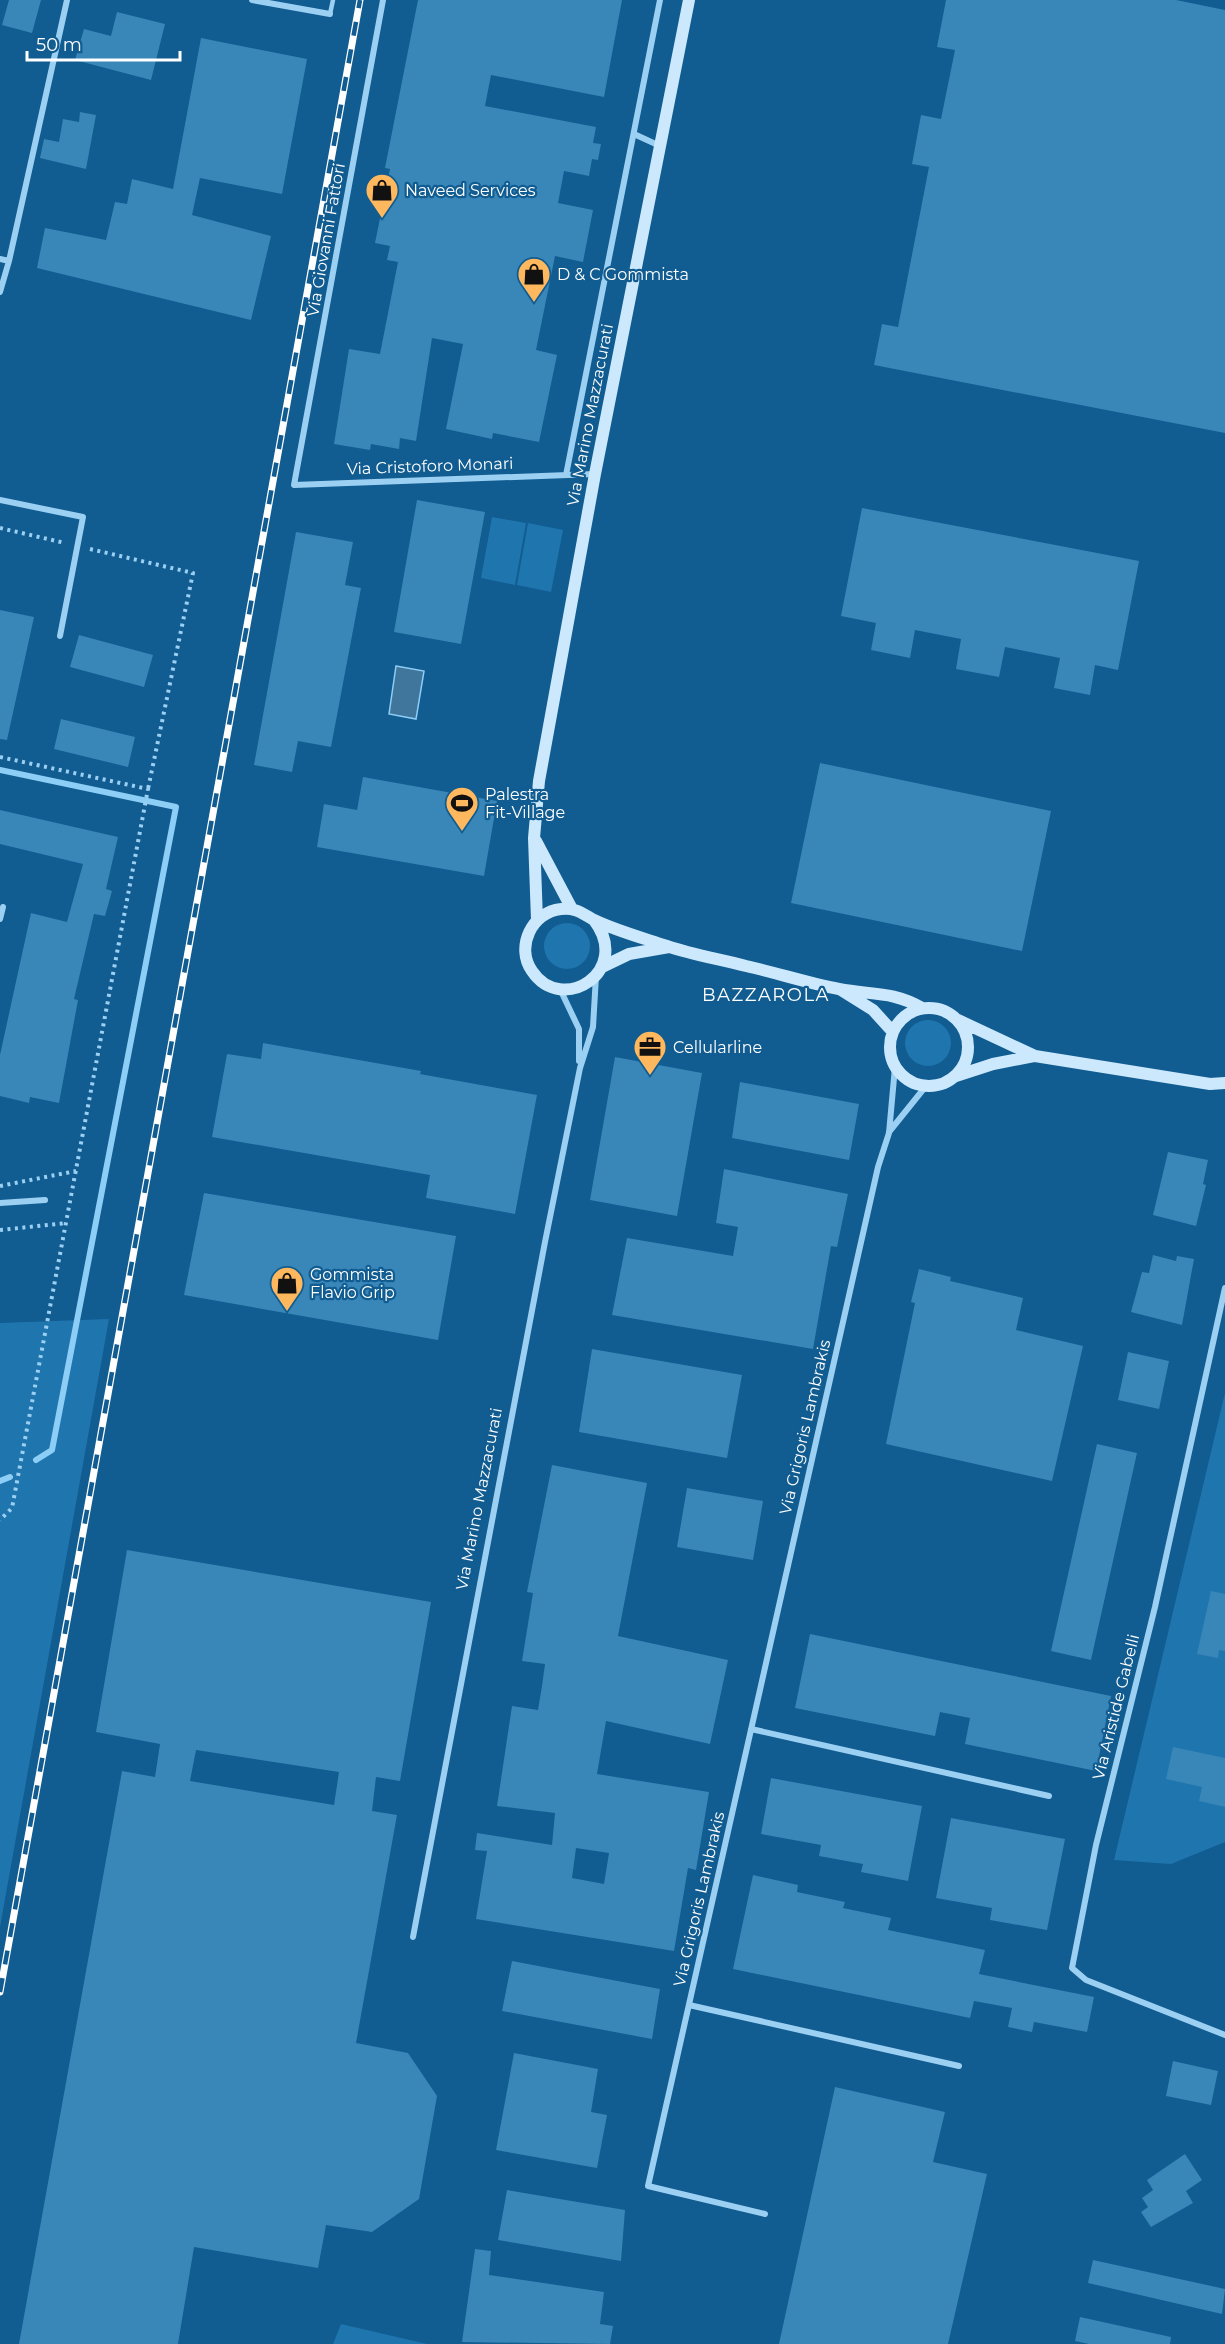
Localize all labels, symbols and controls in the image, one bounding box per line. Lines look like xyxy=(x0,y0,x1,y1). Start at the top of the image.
scale bar xyxy=(27,24,180,62)
text: 50 m xyxy=(36,34,82,56)
street label: Via Giovanni Fattori xyxy=(303,162,349,318)
shop icon: Naveed Services xyxy=(364,172,400,219)
place label: Naveed Services xyxy=(405,181,536,200)
shop icon: D & C Gommista xyxy=(516,256,552,303)
place label: D & C Gommista xyxy=(557,265,689,284)
street label: Via Marino Mazzacurati xyxy=(563,322,617,508)
street label: Via Cristoforo Monari xyxy=(346,454,514,478)
sports icon: Palestra Fit-Village xyxy=(444,785,480,832)
place label: Palestra Fit-Village xyxy=(485,785,565,822)
district label: BAZZAROLA xyxy=(702,984,830,1006)
office icon: Cellularline xyxy=(632,1029,668,1076)
place label: Cellularline xyxy=(673,1038,762,1057)
shop icon: Gommista Flavio Grip xyxy=(269,1265,305,1312)
place label: Gommista Flavio Grip xyxy=(310,1265,395,1302)
street label: Via Grigoris Lambrakis xyxy=(776,1337,834,1516)
street label: Via Marino Mazzacurati xyxy=(452,1406,506,1592)
street label: Via Aristide Gabelli xyxy=(1089,1632,1143,1782)
street label: Via Grigoris Lambrakis xyxy=(670,1809,728,1988)

